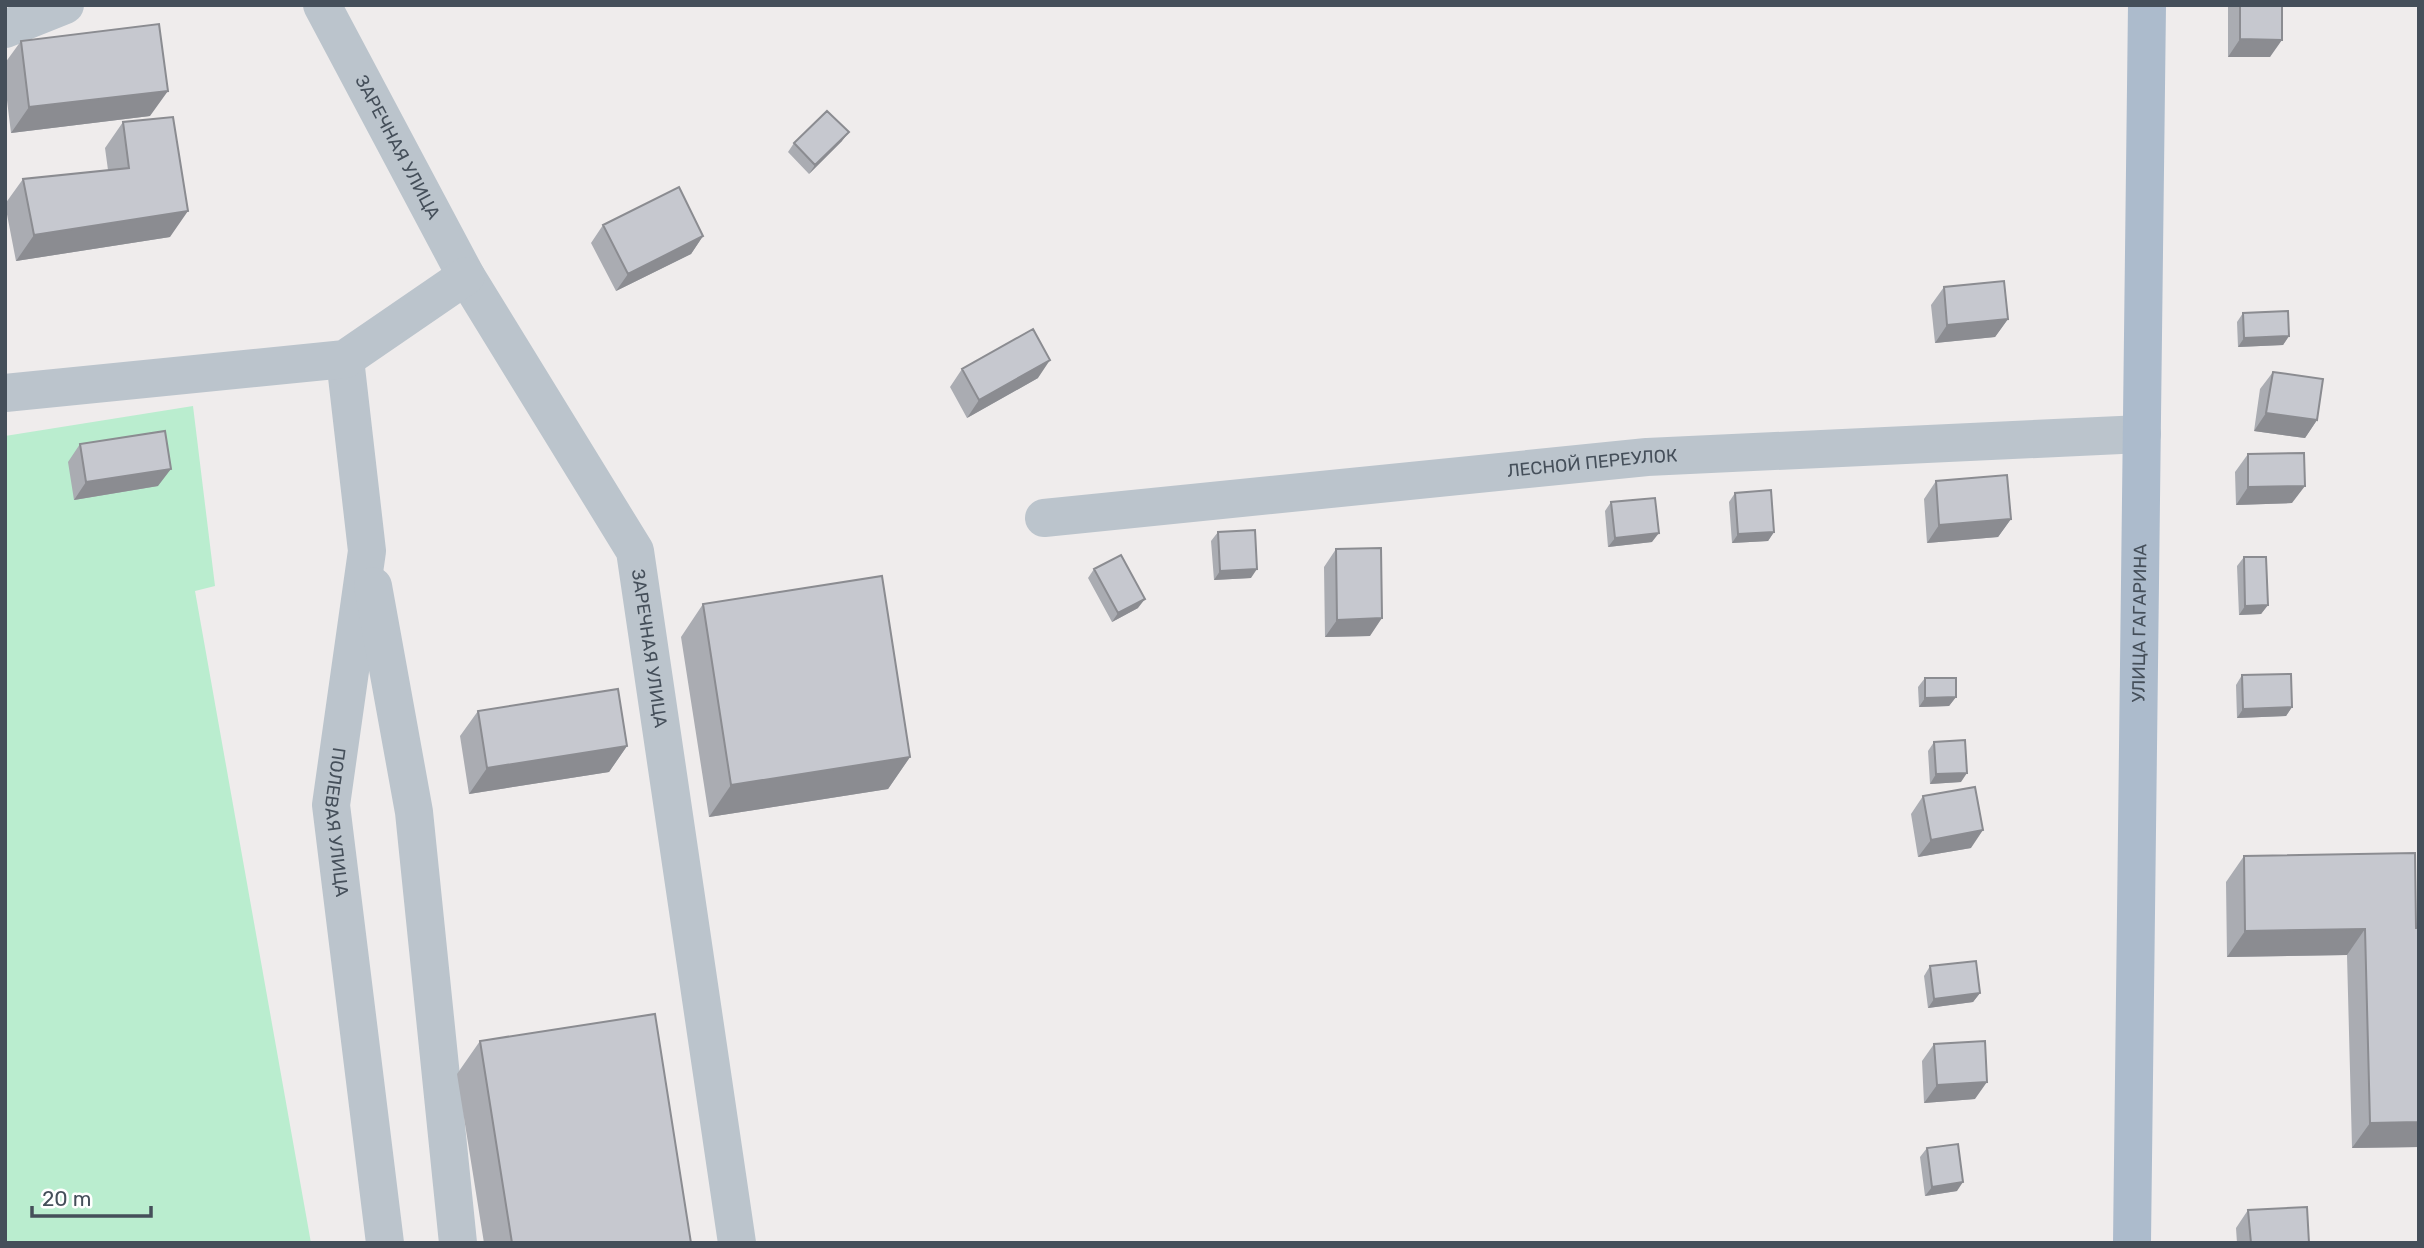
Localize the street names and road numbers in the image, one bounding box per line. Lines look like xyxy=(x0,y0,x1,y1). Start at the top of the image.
street label: ЗАРЕЧНАЯ УЛИЦА xyxy=(350,71,445,223)
street label: ЛЕСНОЙ ПЕРЕУЛОК xyxy=(1506,445,1678,482)
street label: УЛИЦА ГАГАРИНА xyxy=(2128,544,2151,702)
street label: ЗАРЕЧНАЯ УЛИЦА xyxy=(627,567,672,729)
street label: ПОЛЕВАЯ УЛИЦА xyxy=(320,746,353,898)

